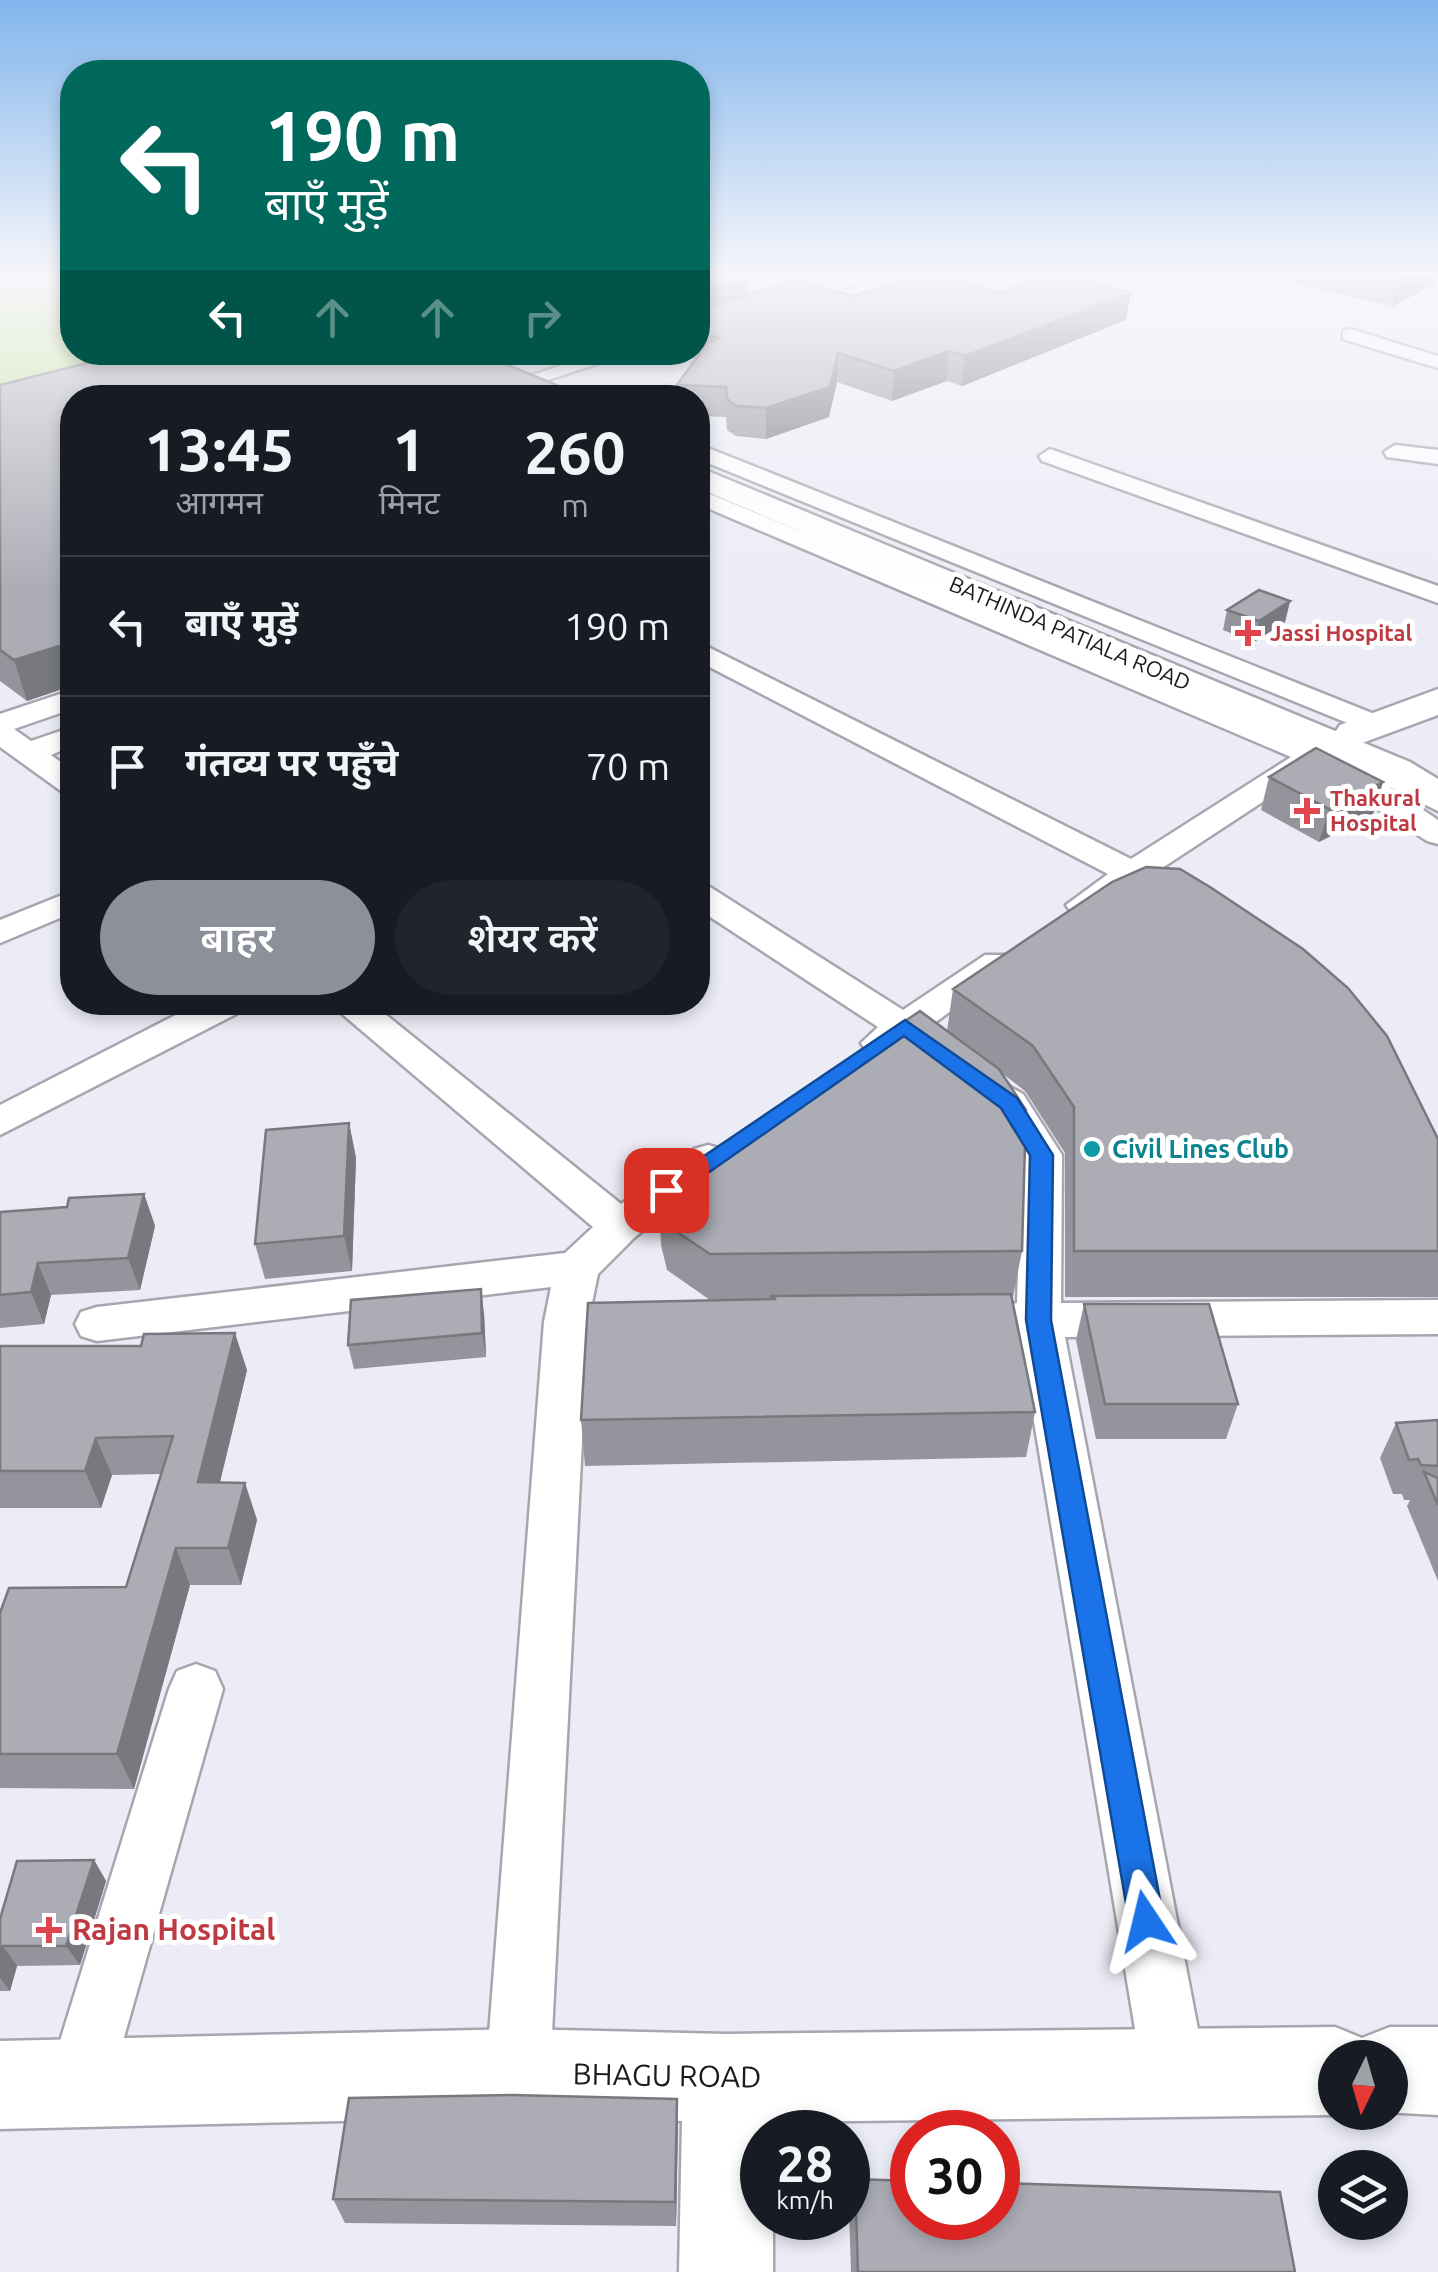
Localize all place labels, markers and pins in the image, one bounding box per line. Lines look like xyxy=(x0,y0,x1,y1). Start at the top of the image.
marker: Jassi Hospital xyxy=(1235,620,1261,646)
place label: Jassi Hospital xyxy=(1270,620,1412,645)
place label: Thakural Hospital xyxy=(1330,785,1421,835)
marker: Thakural Hospital xyxy=(1294,798,1320,824)
place label: Civil Lines Club xyxy=(1112,1135,1289,1163)
marker: Civil Lines Club xyxy=(1081,1138,1103,1160)
pin xyxy=(624,1148,709,1233)
place label: Rajan Hospital xyxy=(72,1912,275,1946)
marker: Rajan Hospital xyxy=(36,1917,62,1943)

